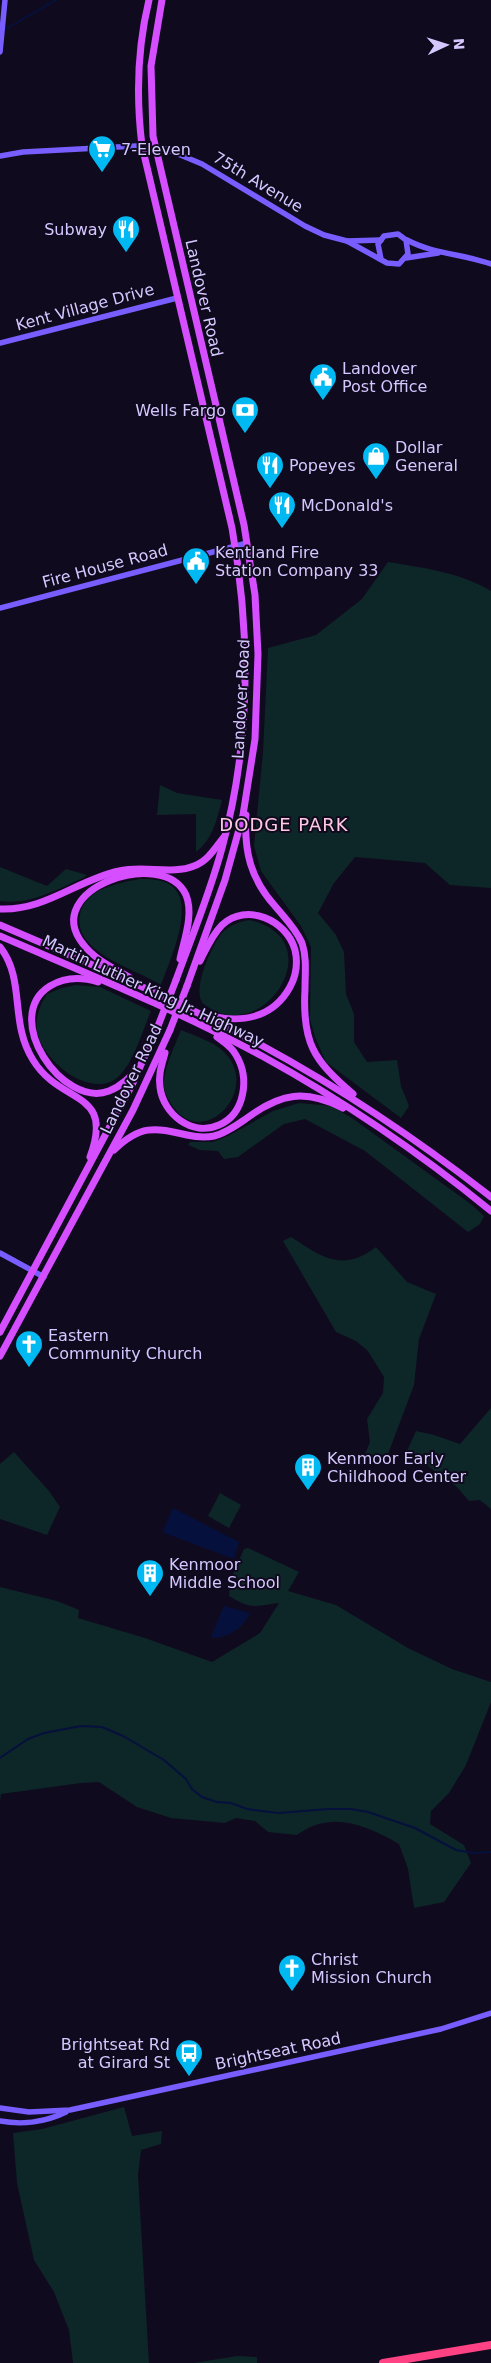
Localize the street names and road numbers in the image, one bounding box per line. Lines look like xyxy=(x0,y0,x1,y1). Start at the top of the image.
street label: 75th Avenue xyxy=(210,148,306,216)
street label: Landover Road xyxy=(181,237,227,359)
street label: Kent Village Drive xyxy=(14,279,156,335)
street label: Fire House Road xyxy=(40,540,170,592)
street label: Landover Road xyxy=(228,639,254,759)
street label: Martin Luther King Jr. Highway xyxy=(39,931,267,1051)
street label: Landover Road xyxy=(96,1021,166,1137)
street label: Brightseat Road xyxy=(213,2028,343,2074)

